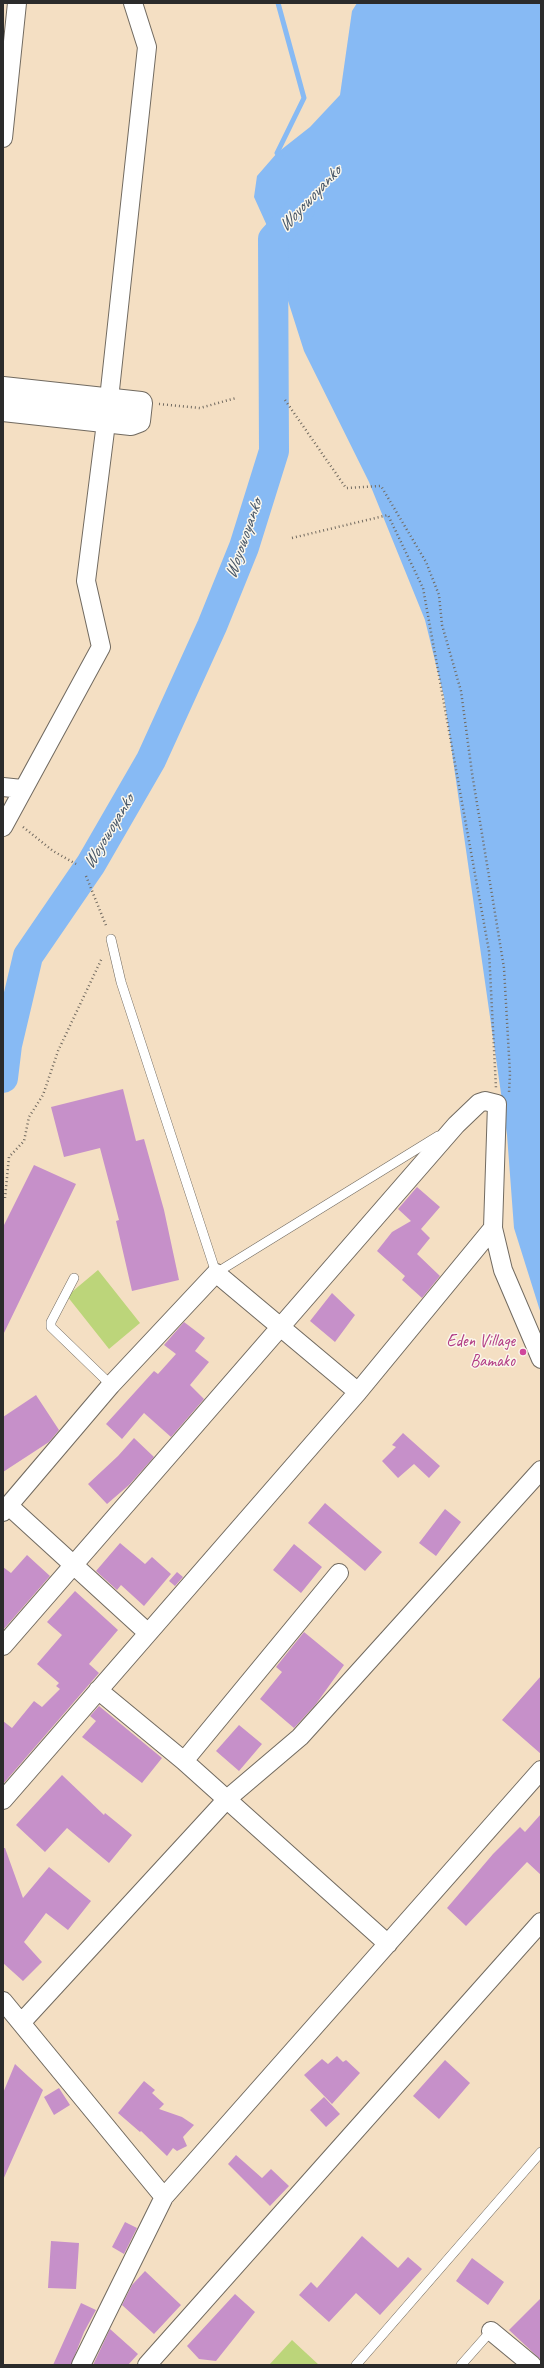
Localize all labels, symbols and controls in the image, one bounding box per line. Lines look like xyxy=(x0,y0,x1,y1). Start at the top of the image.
water label: Woyowoyanko xyxy=(274,162,346,236)
water label: Woyowoyanko xyxy=(220,497,268,581)
water label: Woyowoyanko xyxy=(79,791,139,873)
place label: Eden Village Bamako xyxy=(446,1332,515,1372)
marker: Eden Village Bamako xyxy=(518,1347,528,1357)

